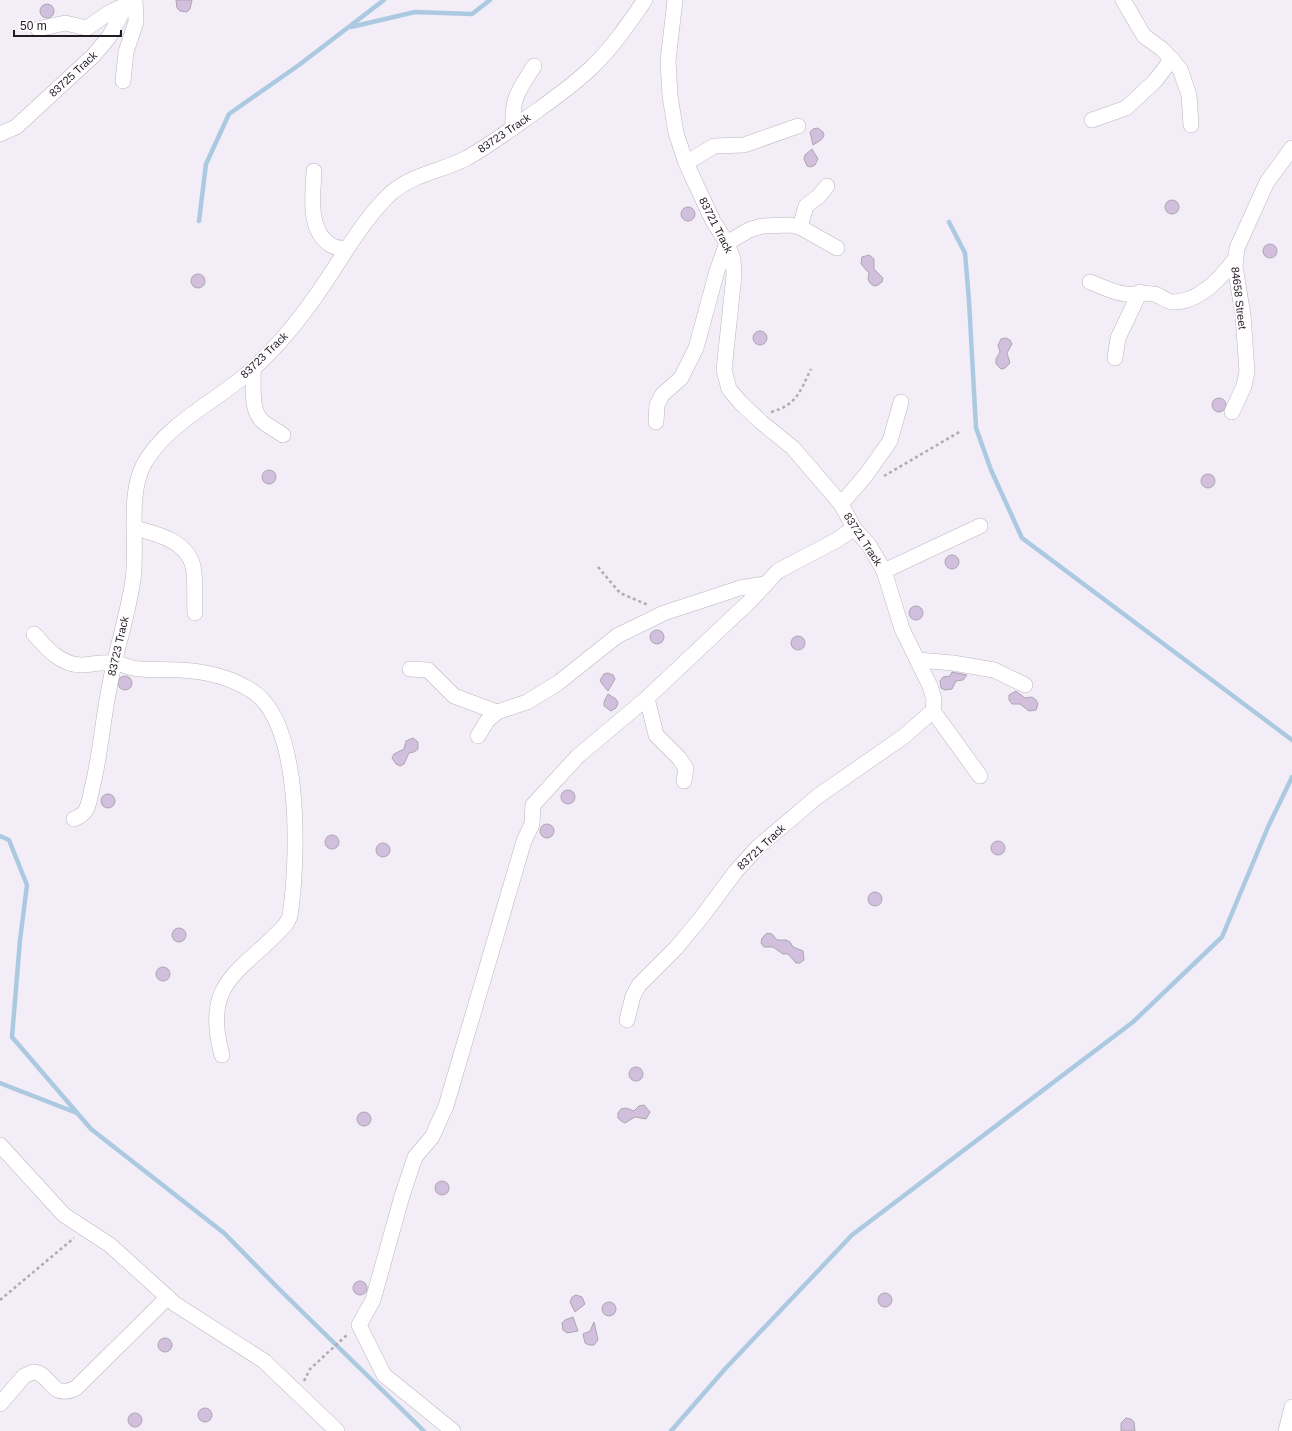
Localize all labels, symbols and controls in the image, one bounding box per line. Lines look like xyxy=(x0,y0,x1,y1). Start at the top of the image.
scale bar xyxy=(14,12,121,38)
text: 50 m xyxy=(20,19,47,33)
street label: 83725 Track xyxy=(47,49,100,99)
street label: 83723 Track xyxy=(476,111,533,155)
street label: 83721 Track xyxy=(697,195,735,255)
street label: 84658 Street xyxy=(1229,266,1249,330)
street label: 83723 Track xyxy=(238,329,290,380)
street label: 83721 Track xyxy=(841,510,885,568)
street label: 83723 Track xyxy=(105,615,131,677)
street label: 83721 Track xyxy=(735,822,788,872)

